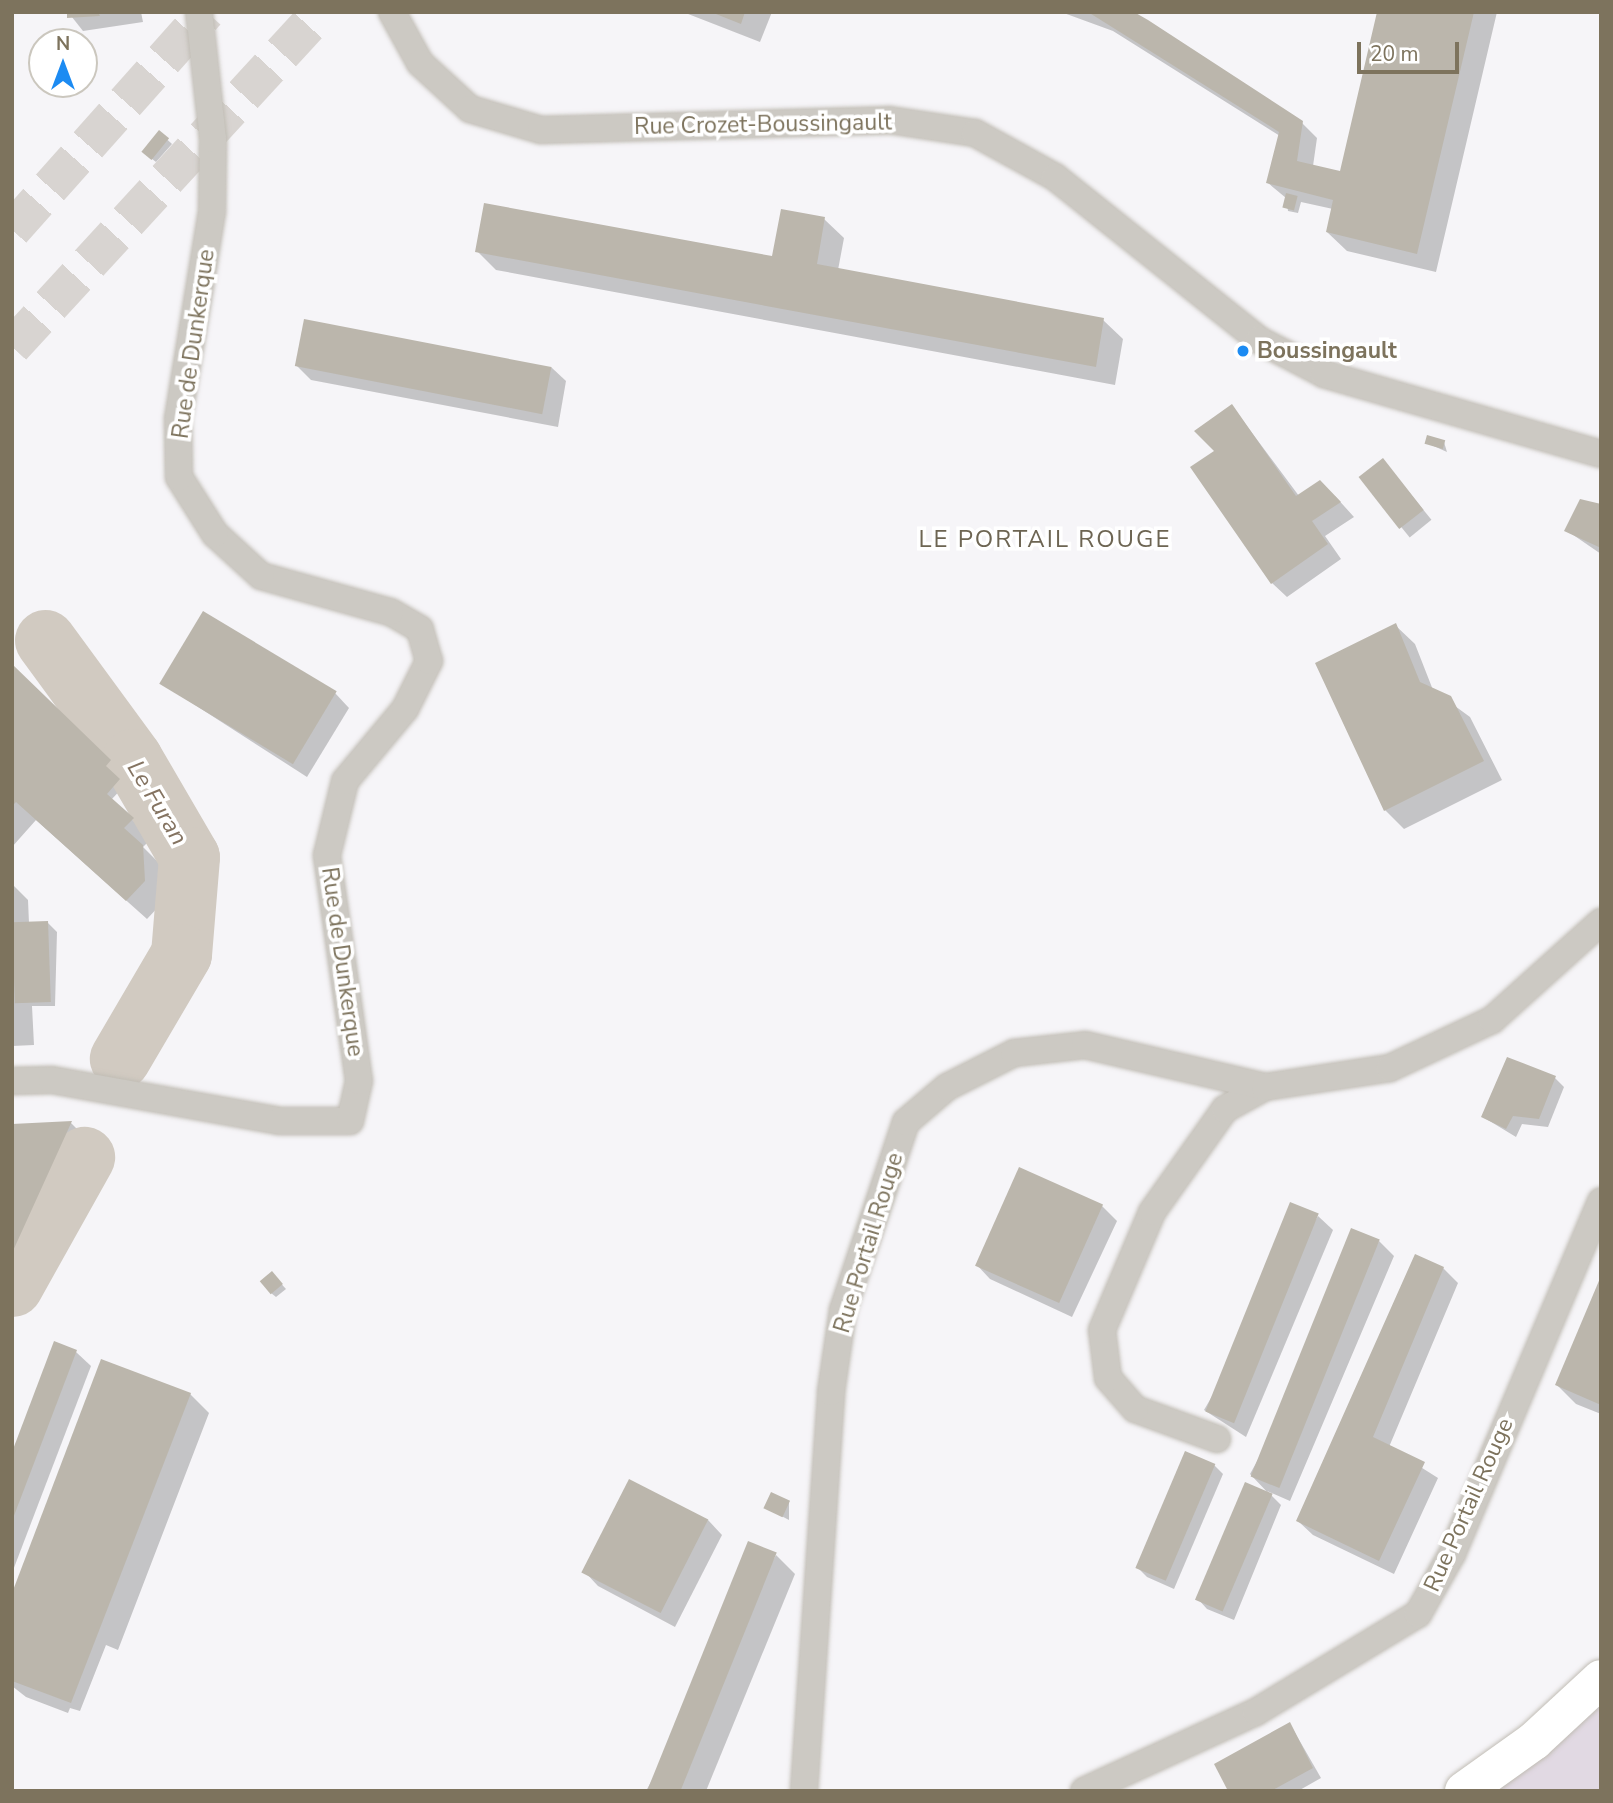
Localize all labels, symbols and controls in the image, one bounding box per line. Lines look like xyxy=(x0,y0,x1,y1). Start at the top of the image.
north arrow xyxy=(28,28,98,98)
scale bar xyxy=(1361,28,1462,72)
text: N xyxy=(56,31,70,57)
text: 20 m xyxy=(1370,40,1419,68)
street label: Rue Crozet-Boussingault xyxy=(634,109,892,141)
street label: Rue de Dunkerque xyxy=(167,247,221,441)
place label: Boussingault xyxy=(1257,337,1397,365)
marker: Boussingault xyxy=(1235,343,1251,359)
district label: LE PORTAIL ROUGE xyxy=(921,526,1169,554)
water label: Le Furan xyxy=(121,756,193,850)
street label: Rue de Dunkerque xyxy=(315,865,369,1059)
street label: Rue Portail Rouge xyxy=(828,1150,910,1336)
street label: Rue Portail Rouge xyxy=(1418,1414,1520,1596)

